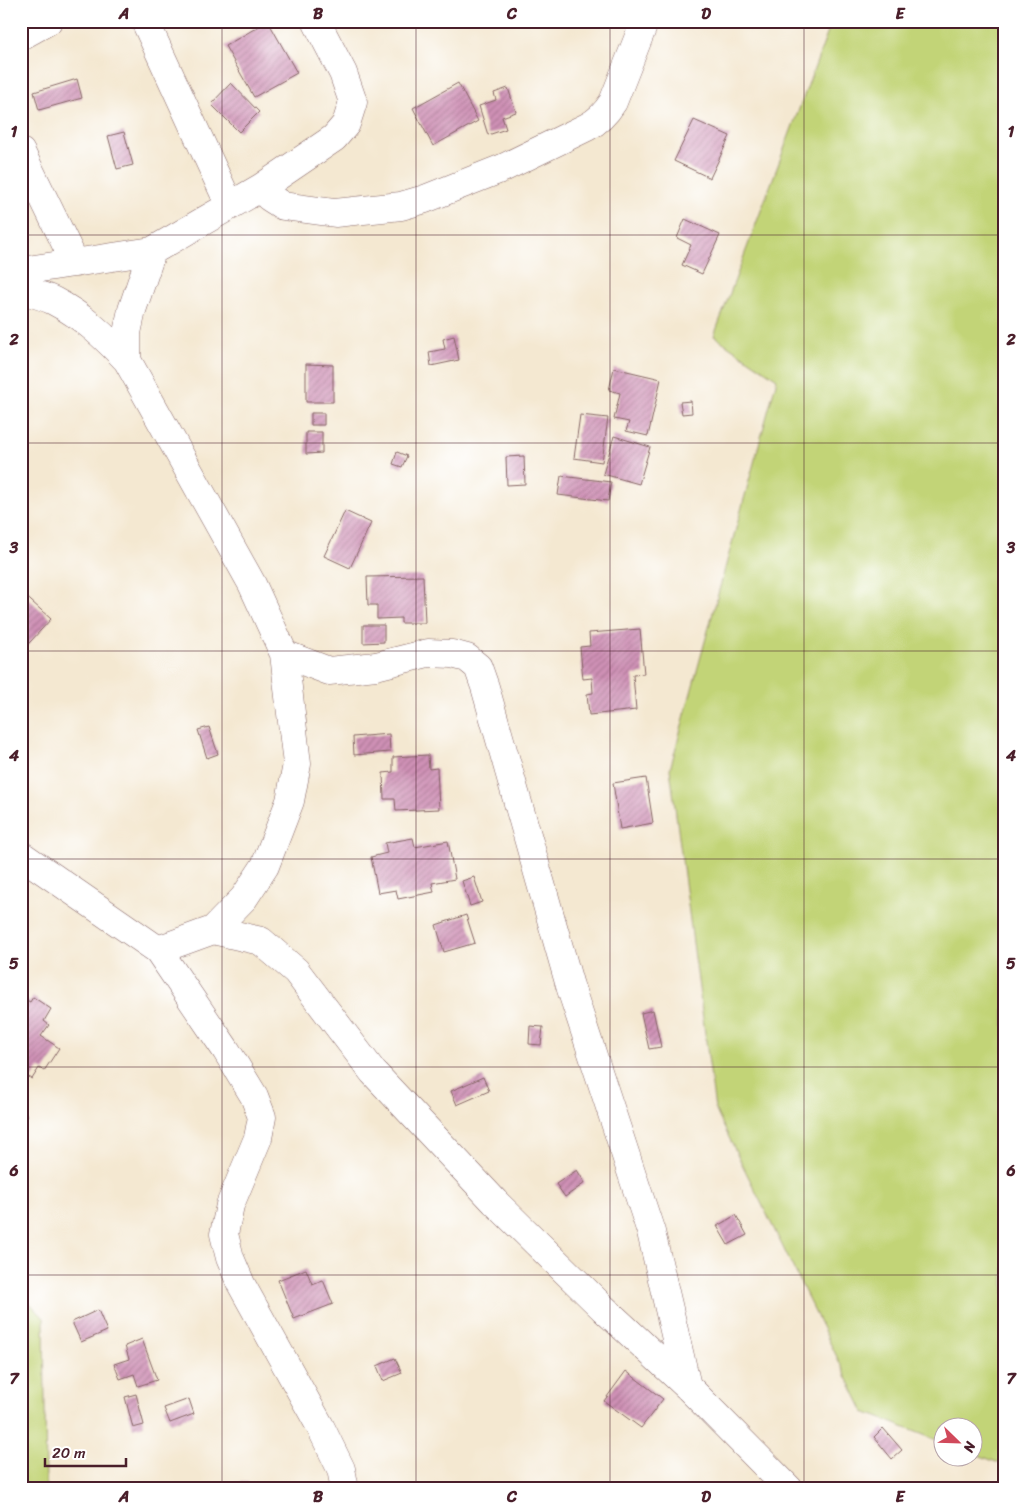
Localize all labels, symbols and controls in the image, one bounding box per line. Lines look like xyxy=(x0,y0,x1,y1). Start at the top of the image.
text: A xyxy=(118,0,129,28)
text: B xyxy=(313,0,324,28)
text: C xyxy=(506,0,518,28)
text: D xyxy=(701,0,711,28)
text: E xyxy=(896,0,906,28)
text: 1 xyxy=(11,117,18,146)
text: 1 xyxy=(1008,117,1015,146)
text: 2 xyxy=(8,325,19,354)
text: 2 xyxy=(1005,325,1016,354)
text: 3 xyxy=(9,533,19,562)
text: 3 xyxy=(1006,533,1016,562)
text: 4 xyxy=(8,741,19,770)
text: 4 xyxy=(1005,741,1016,770)
text: 5 xyxy=(9,949,19,978)
text: 5 xyxy=(1006,949,1016,978)
text: 6 xyxy=(8,1156,19,1185)
text: 6 xyxy=(1005,1156,1016,1185)
text: 7 xyxy=(9,1364,20,1393)
text: 7 xyxy=(1006,1364,1017,1393)
north arrow xyxy=(932,1418,982,1468)
scale bar xyxy=(45,1435,126,1467)
text: N xyxy=(956,1437,983,1457)
text: 20 m xyxy=(52,1440,86,1466)
text: A xyxy=(118,1482,129,1510)
text: B xyxy=(313,1482,324,1510)
text: C xyxy=(506,1482,518,1510)
text: D xyxy=(701,1482,711,1510)
text: E xyxy=(896,1482,906,1510)

